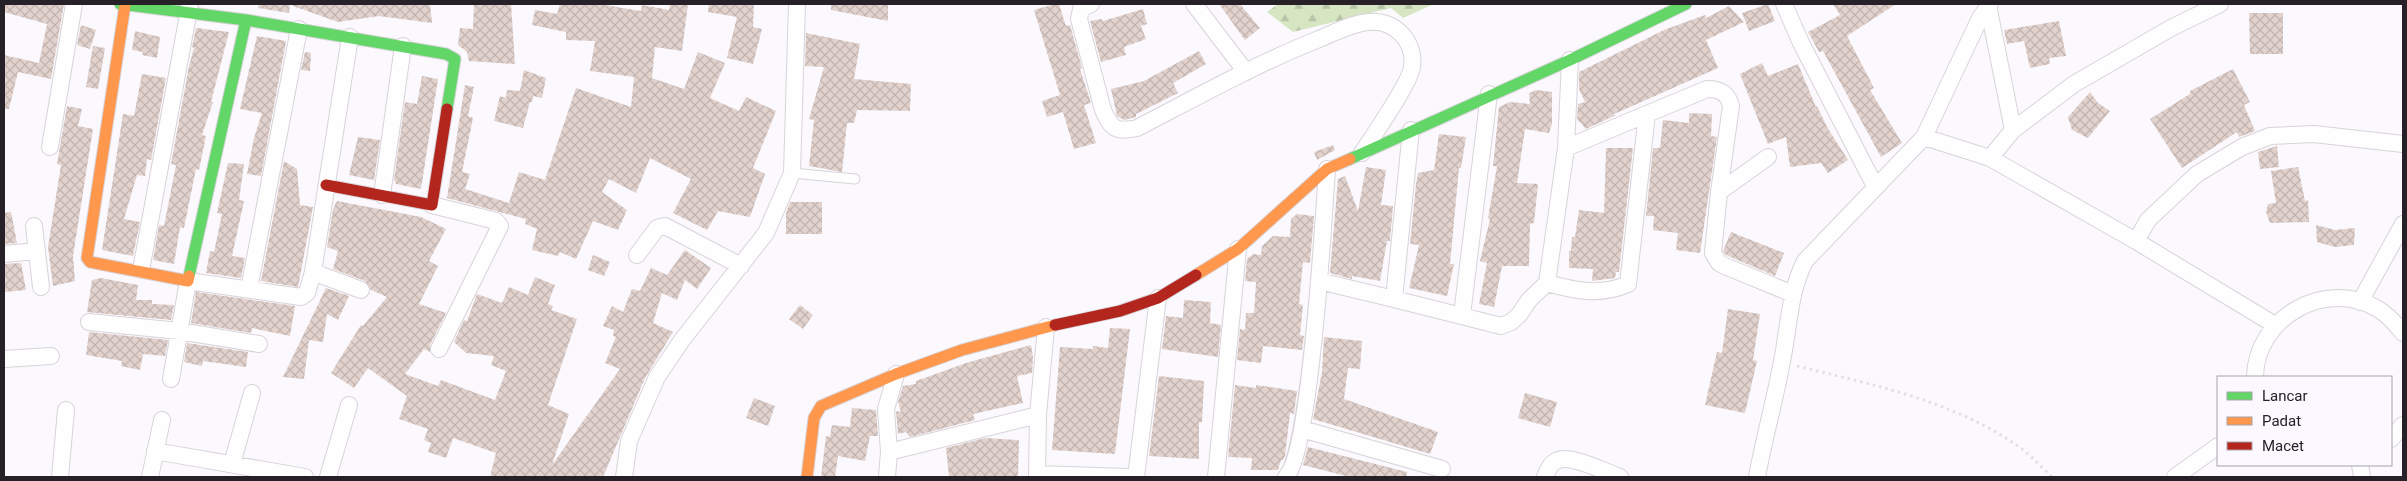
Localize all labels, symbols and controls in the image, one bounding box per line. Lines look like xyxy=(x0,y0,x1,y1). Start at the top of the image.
legend xyxy=(2217,376,2392,466)
text: Lancar xyxy=(2262,387,2308,405)
text: Padat xyxy=(2262,412,2301,430)
text: Macet xyxy=(2262,437,2304,455)

